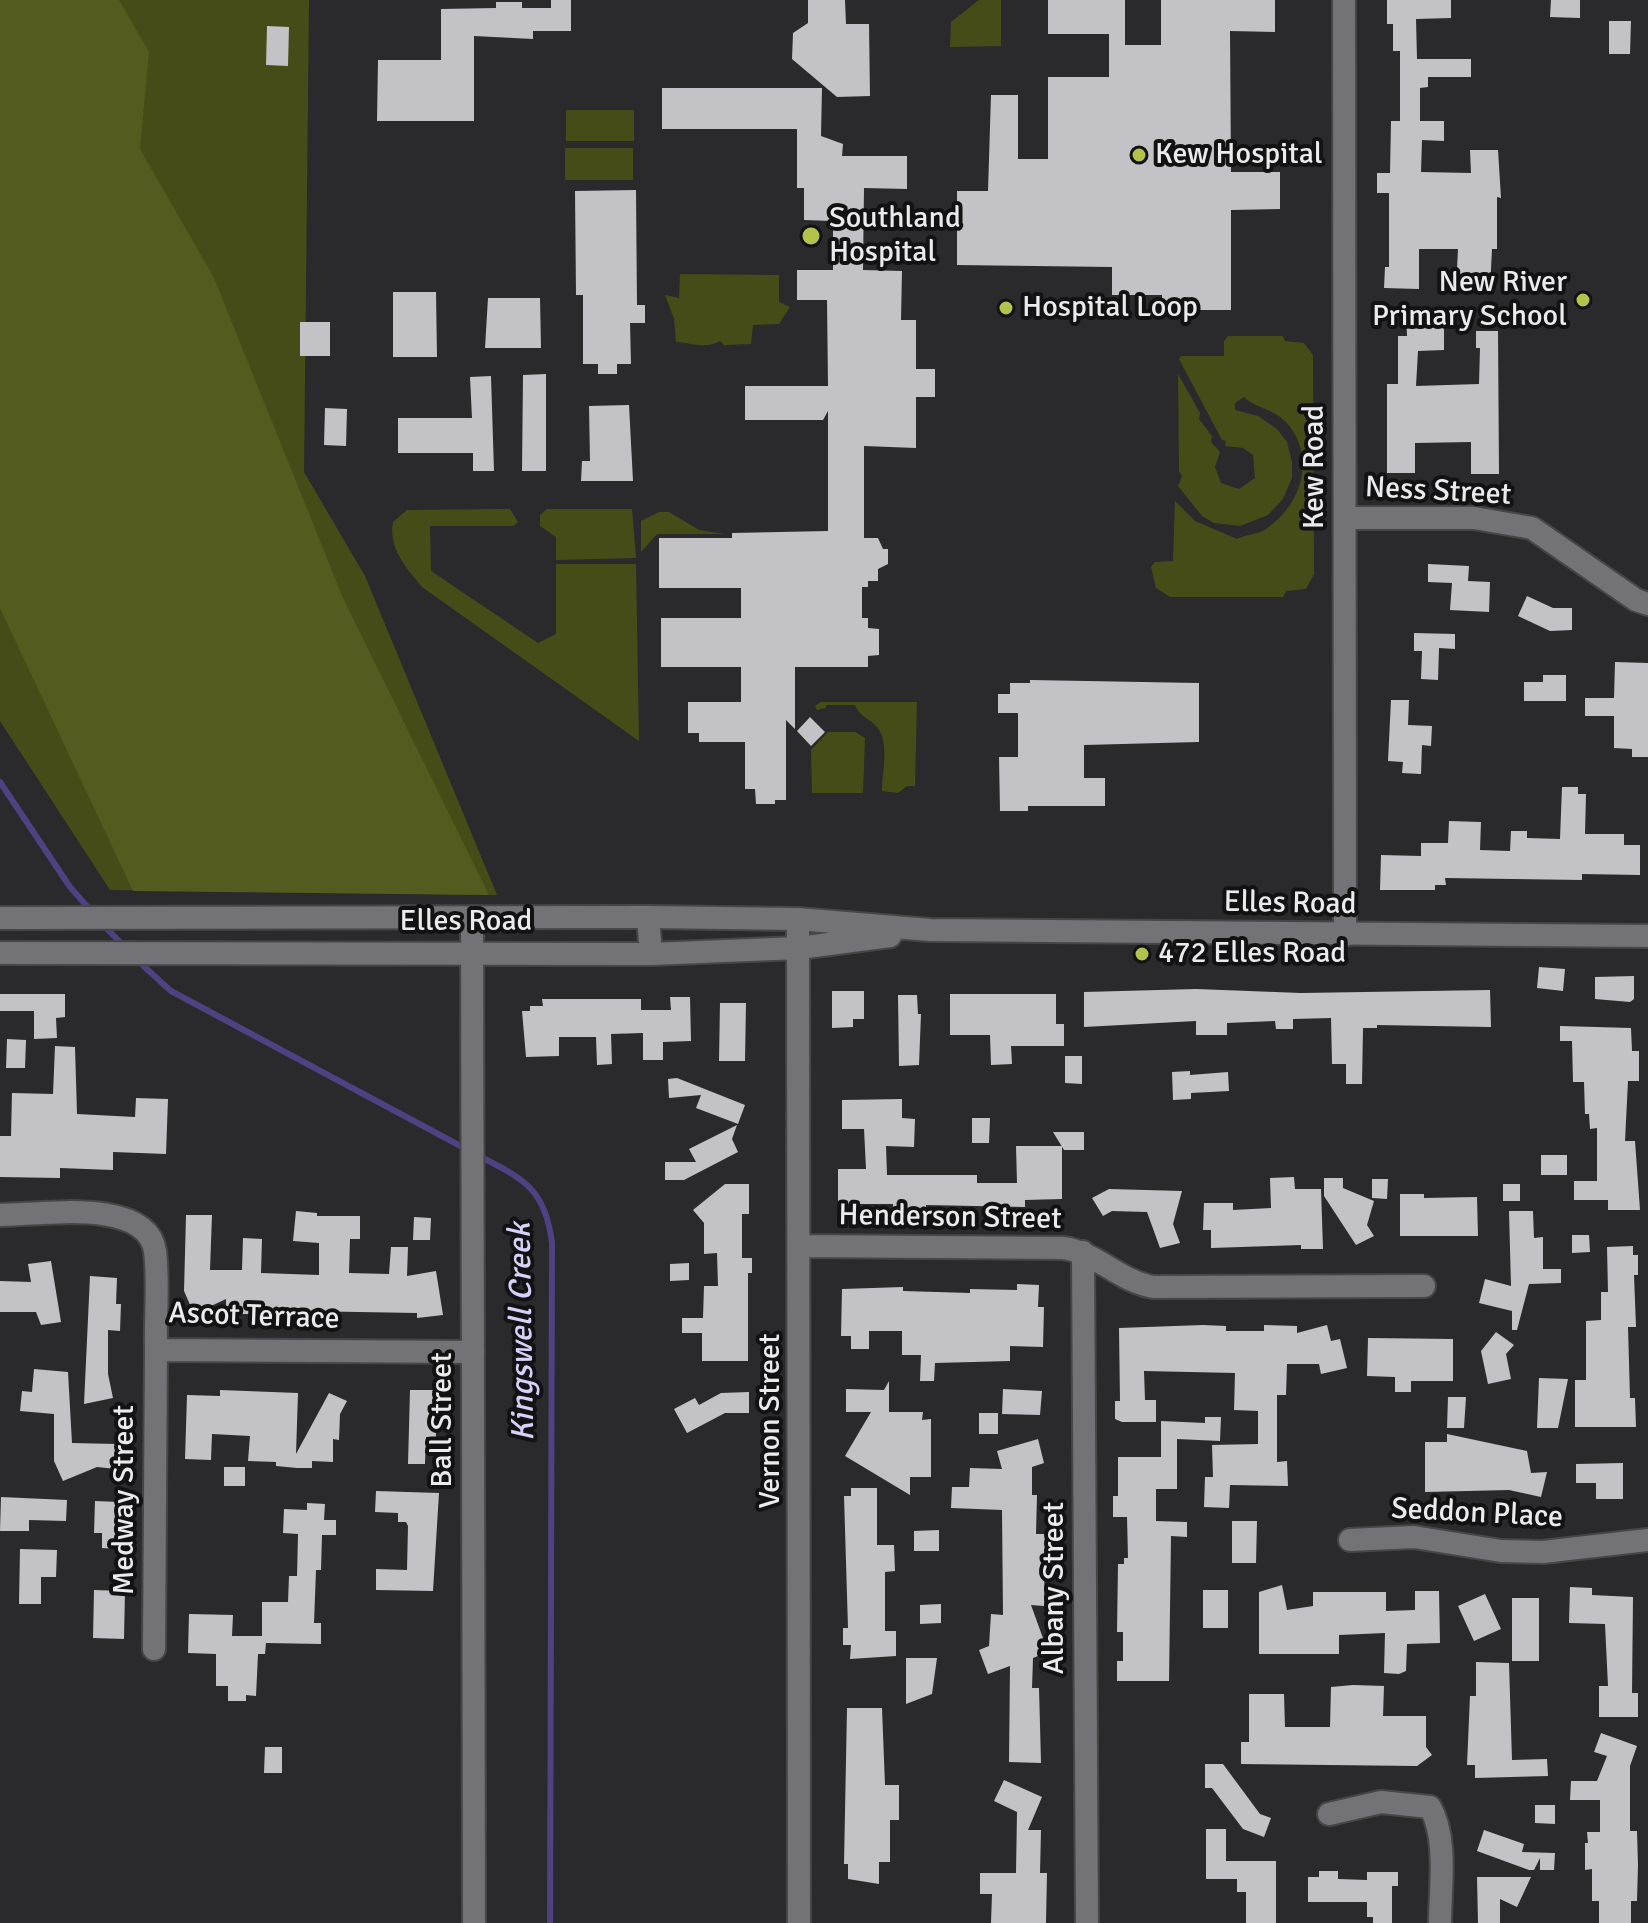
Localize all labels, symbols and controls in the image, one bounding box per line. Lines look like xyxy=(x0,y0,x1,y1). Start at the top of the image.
place label: Kew Hospital xyxy=(1155,137,1323,173)
marker: Kew Hospital xyxy=(1130,146,1148,164)
place label: Southland Hospital xyxy=(829,201,961,272)
marker: Southland Hospital xyxy=(800,225,822,247)
place label: New River Primary School xyxy=(1372,265,1567,336)
place label: Hospital Loop xyxy=(1022,290,1198,326)
marker: New River Primary School xyxy=(1574,291,1592,309)
marker: Hospital Loop xyxy=(997,299,1015,317)
street label: Kew Road xyxy=(1297,405,1333,529)
street label: Ness Street xyxy=(1364,470,1512,514)
street label: Elles Road xyxy=(1223,885,1357,923)
street label: Elles Road xyxy=(400,904,532,940)
place label: 472 Elles Road xyxy=(1158,936,1346,972)
marker: 472 Elles Road xyxy=(1133,945,1151,963)
street label: Henderson Street xyxy=(838,1198,1062,1238)
water label: Kingswell Creek xyxy=(502,1222,544,1442)
street label: Ascot Terrace xyxy=(168,1296,340,1338)
street label: Vernon Street xyxy=(753,1334,789,1508)
street label: Ball Street xyxy=(425,1352,461,1488)
street label: Medway Street xyxy=(107,1405,143,1595)
street label: Seddon Place xyxy=(1390,1492,1564,1536)
street label: Albany Street xyxy=(1037,1502,1073,1674)

